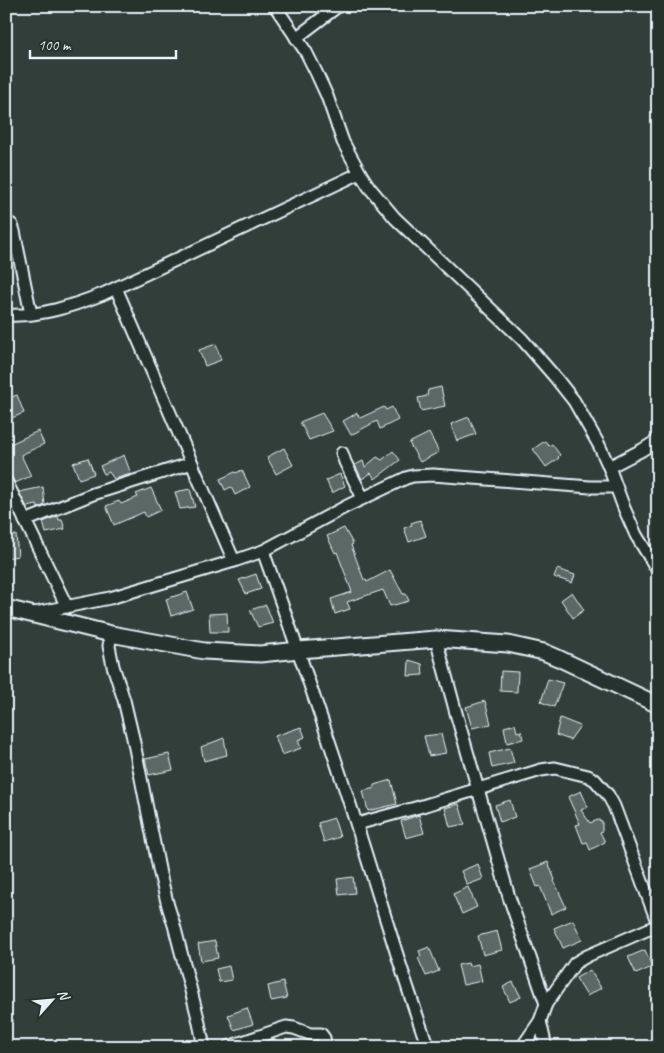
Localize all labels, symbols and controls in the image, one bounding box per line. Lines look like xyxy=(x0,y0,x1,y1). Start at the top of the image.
scale bar xyxy=(30,28,176,60)
text: 100 m xyxy=(38,36,72,55)
north arrow xyxy=(28,976,78,1026)
text: N xyxy=(54,987,74,1004)

